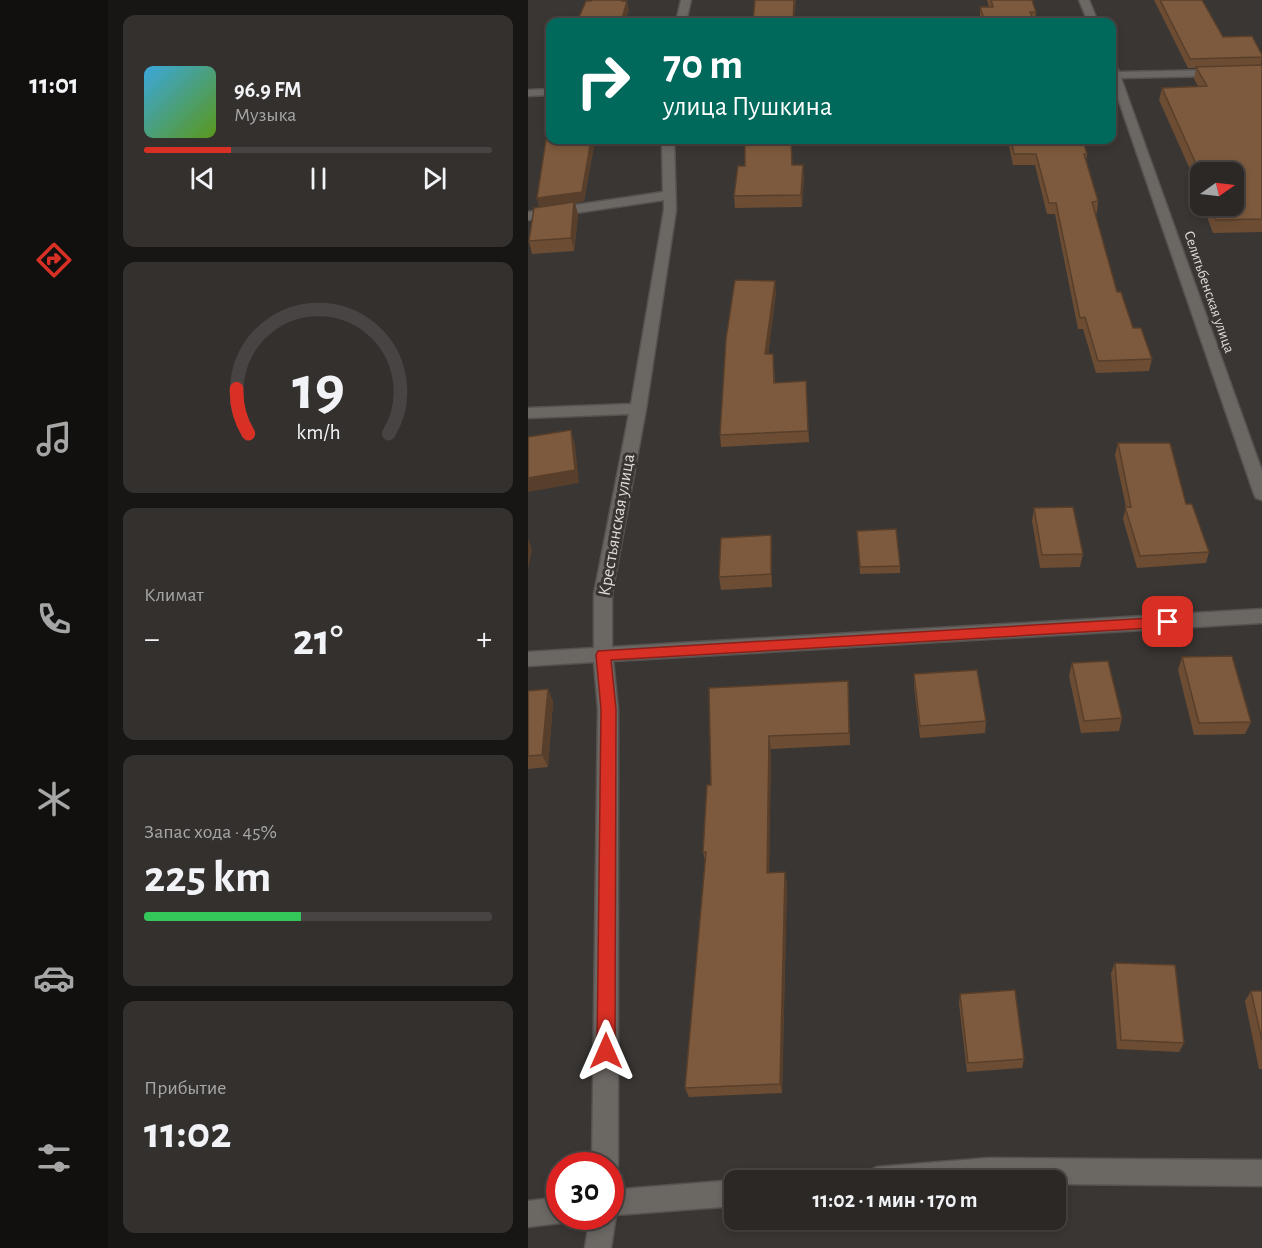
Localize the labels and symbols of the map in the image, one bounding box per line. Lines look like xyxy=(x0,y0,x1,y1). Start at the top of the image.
north arrow xyxy=(1190,162,1244,216)
street label: Селитьбенская улица xyxy=(1181,229,1237,355)
street label: Крестьянская улица xyxy=(596,453,638,597)
pin xyxy=(1142,596,1193,647)
position arrow xyxy=(574,1019,638,1083)
speed limit sign: 30 xyxy=(546,1152,624,1230)

